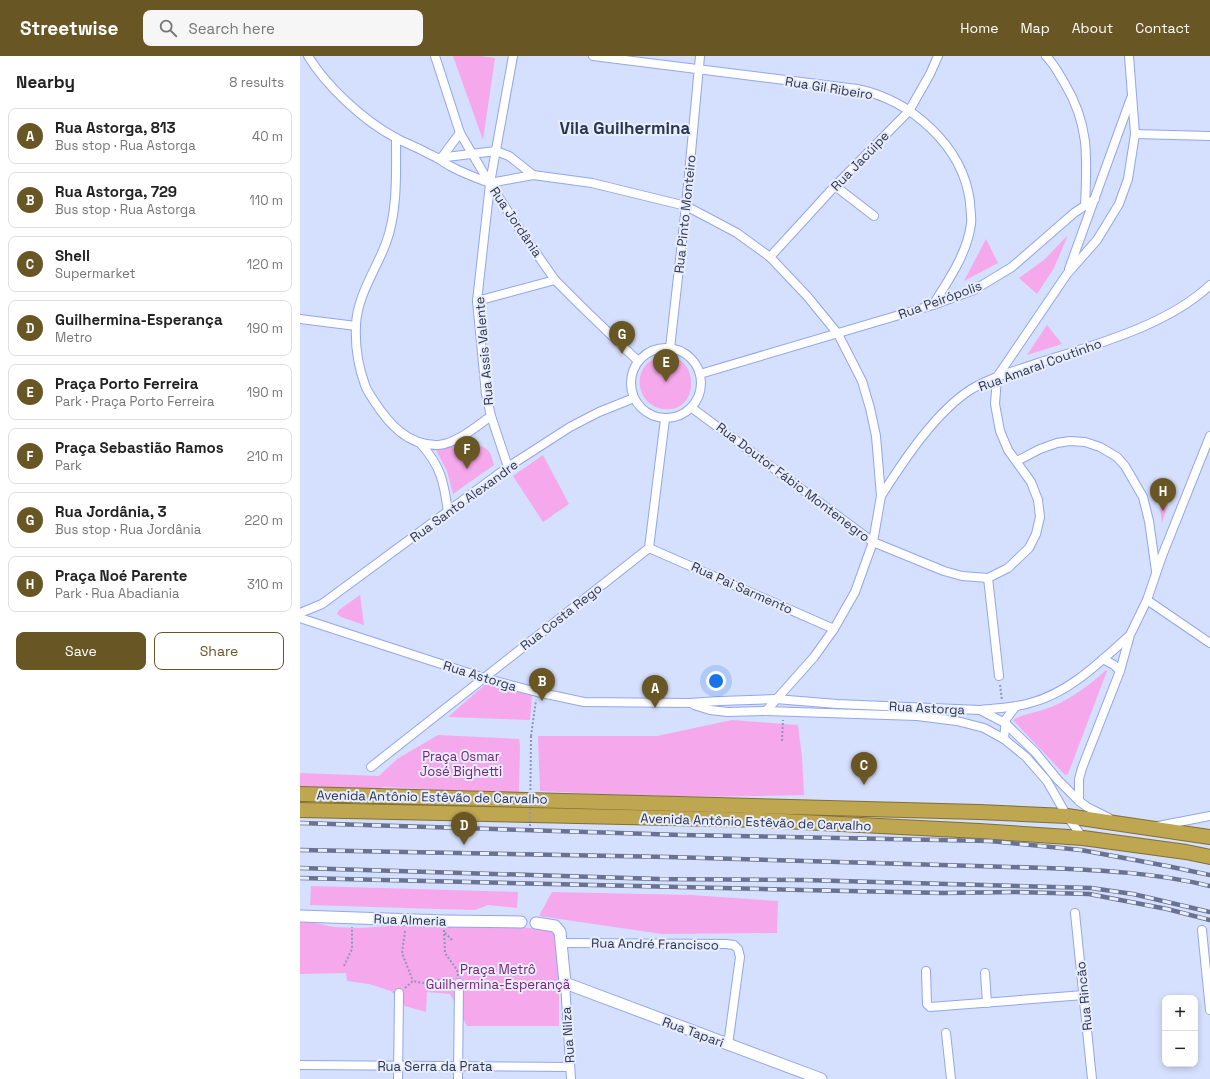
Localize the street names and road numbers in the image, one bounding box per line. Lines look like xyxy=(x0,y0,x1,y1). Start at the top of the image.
street label: Rua Gil Ribeiro xyxy=(784,73,874,103)
street label: Rua Jacúipe xyxy=(827,128,893,194)
street label: Rua Pinto Monteiro xyxy=(670,154,700,274)
street label: Rua Jordânia xyxy=(486,183,546,261)
street label: Rua Peirópolis xyxy=(896,277,984,323)
street label: Rua Assis Valente xyxy=(471,296,497,406)
street label: Rua Amaral Coutinho xyxy=(976,335,1104,395)
street label: Rua Doutor Fábio Montenegro xyxy=(713,419,873,545)
street label: Rua Santo Alexandre xyxy=(407,456,521,546)
street label: Rua Pai Sarmento xyxy=(689,558,795,618)
street label: Rua Costa Rego xyxy=(517,580,605,654)
street label: Rua Astorga xyxy=(441,657,519,695)
street label: Rua Astorga xyxy=(889,698,966,719)
street label: Avenida Antônio Estêvão de Carvalho xyxy=(316,786,548,808)
street label: Avenida Antônio Estêvão de Carvalho xyxy=(640,809,872,835)
street label: Rua Almeria xyxy=(373,910,447,930)
street label: Rua André Francisco xyxy=(591,934,719,954)
street label: Rua Rincão xyxy=(1072,961,1096,1031)
street label: Rua Nilza xyxy=(558,1006,578,1064)
street label: Rua Tapari xyxy=(660,1013,726,1051)
street label: Rua Serra da Prata xyxy=(377,1058,493,1075)

